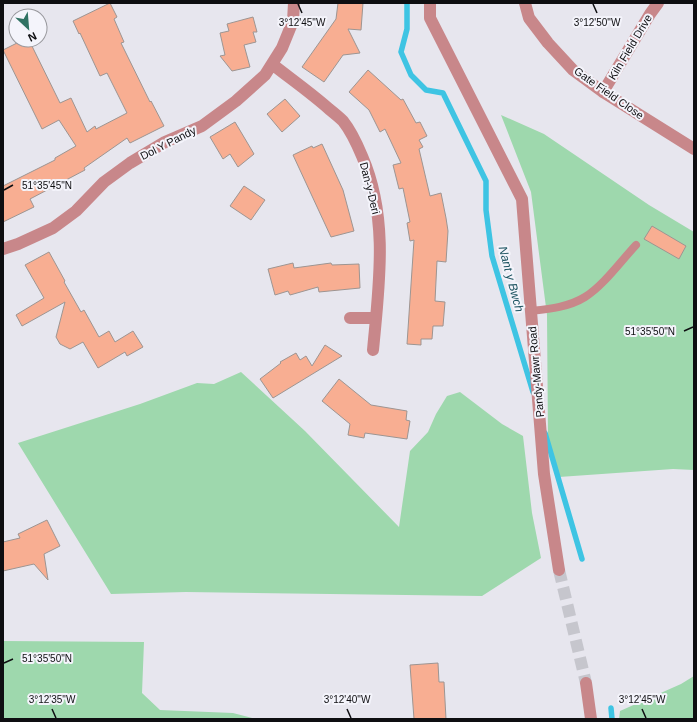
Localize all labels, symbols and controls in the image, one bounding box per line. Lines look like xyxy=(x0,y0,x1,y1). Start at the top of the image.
north arrow xyxy=(8,8,48,48)
street label: Kiln Field Drive xyxy=(606,12,654,82)
text: 3°12'45"W xyxy=(279,17,326,28)
text: 3°12'50"W xyxy=(574,17,621,28)
text: N xyxy=(26,30,39,44)
street label: Gate Field Close xyxy=(572,65,646,121)
street label: Dol Y Pandy xyxy=(138,124,198,162)
street label: Dan-y-Deri xyxy=(358,161,382,215)
text: 51°35'45"N xyxy=(22,180,72,191)
water label: Nant y Bwch xyxy=(496,245,527,314)
street label: Pandy-Mawr Road xyxy=(526,326,546,418)
text: 51°35'50"N xyxy=(625,326,675,337)
text: 51°35'50"N xyxy=(22,653,72,664)
text: 3°12'35"W xyxy=(29,694,76,705)
text: 3°12'40"W xyxy=(324,694,371,705)
text: 3°12'45"W xyxy=(619,694,666,705)

